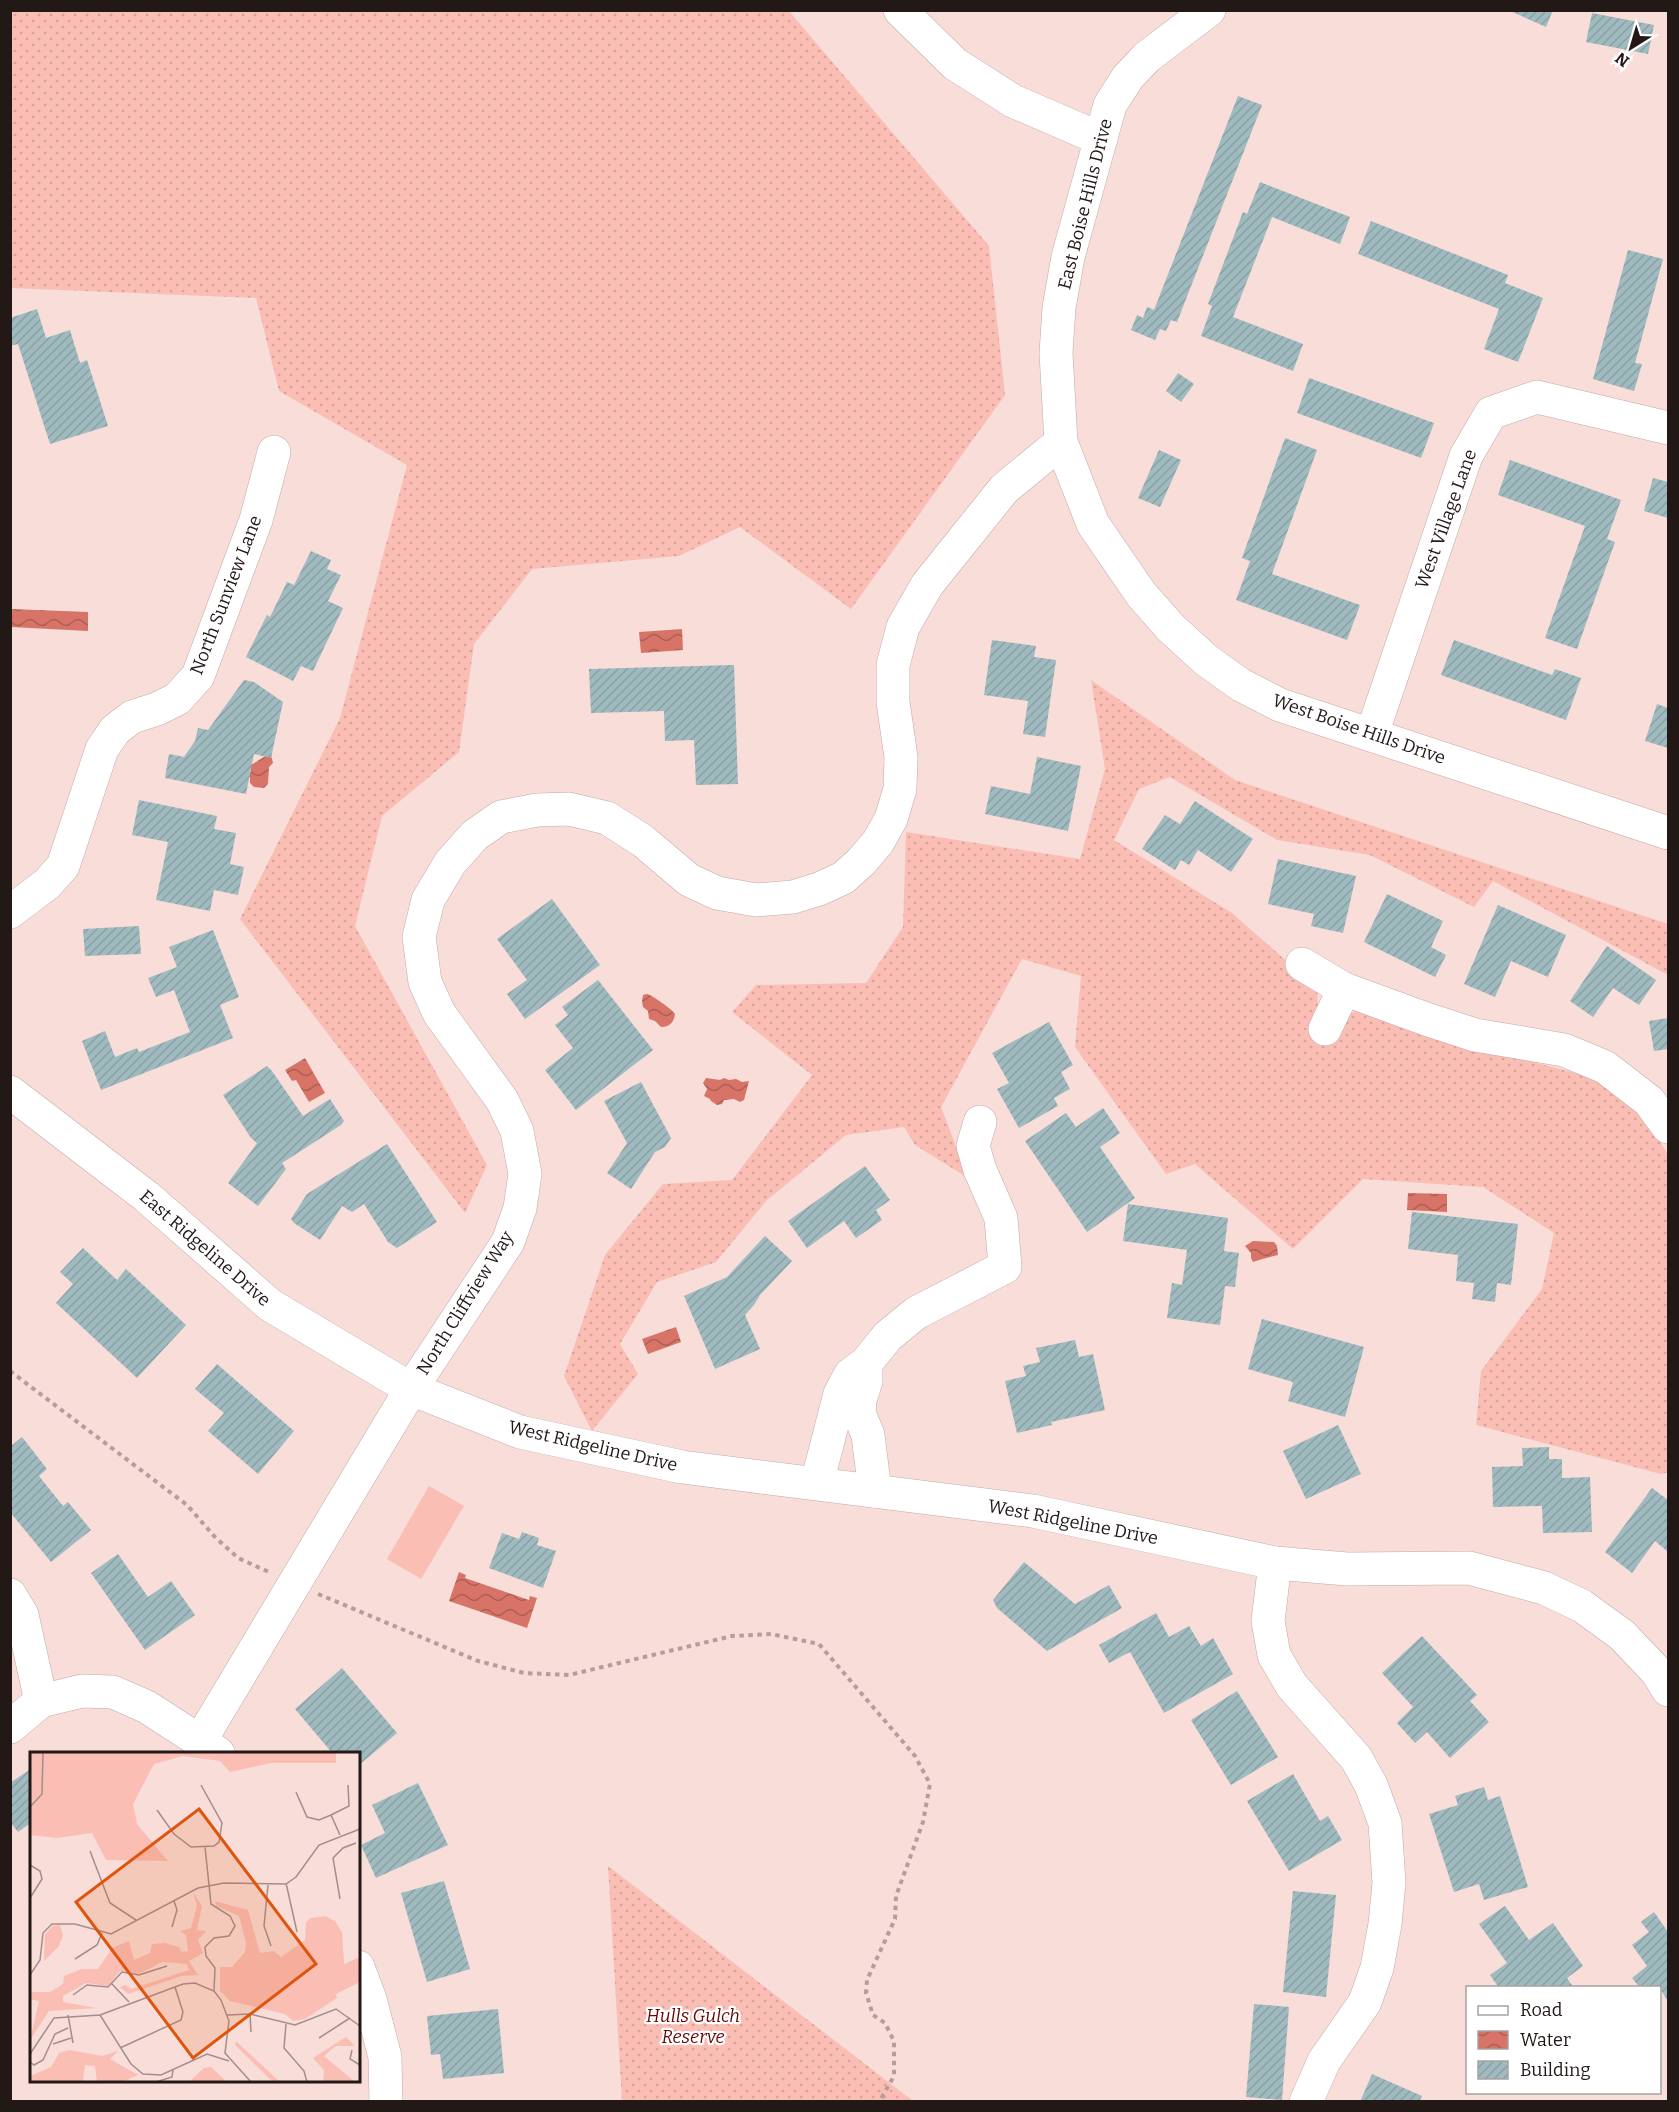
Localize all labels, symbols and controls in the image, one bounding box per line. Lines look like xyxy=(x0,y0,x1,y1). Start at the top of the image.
north arrow xyxy=(1601,18,1661,78)
text: N xyxy=(1612,48,1633,71)
street label: East Boise Hills Drive xyxy=(1053,116,1117,292)
street label: West Village Lane xyxy=(1411,446,1481,592)
street label: North Sunview Lane xyxy=(185,512,267,678)
street label: West Boise Hills Drive xyxy=(1270,689,1448,769)
street label: East Ridgeline Drive xyxy=(135,1185,275,1311)
street label: North Cliffview Way xyxy=(412,1227,518,1379)
street label: West Ridgeline Drive xyxy=(506,1416,680,1476)
street label: West Ridgeline Drive xyxy=(986,1495,1160,1549)
inset map xyxy=(30,1752,360,2082)
legend xyxy=(1466,1986,1661,2094)
text: Road xyxy=(1520,1999,1563,2021)
park label: Hulls Gulch Reserve xyxy=(646,2005,740,2048)
text: Water xyxy=(1520,2029,1571,2051)
text: Building xyxy=(1520,2059,1591,2081)

